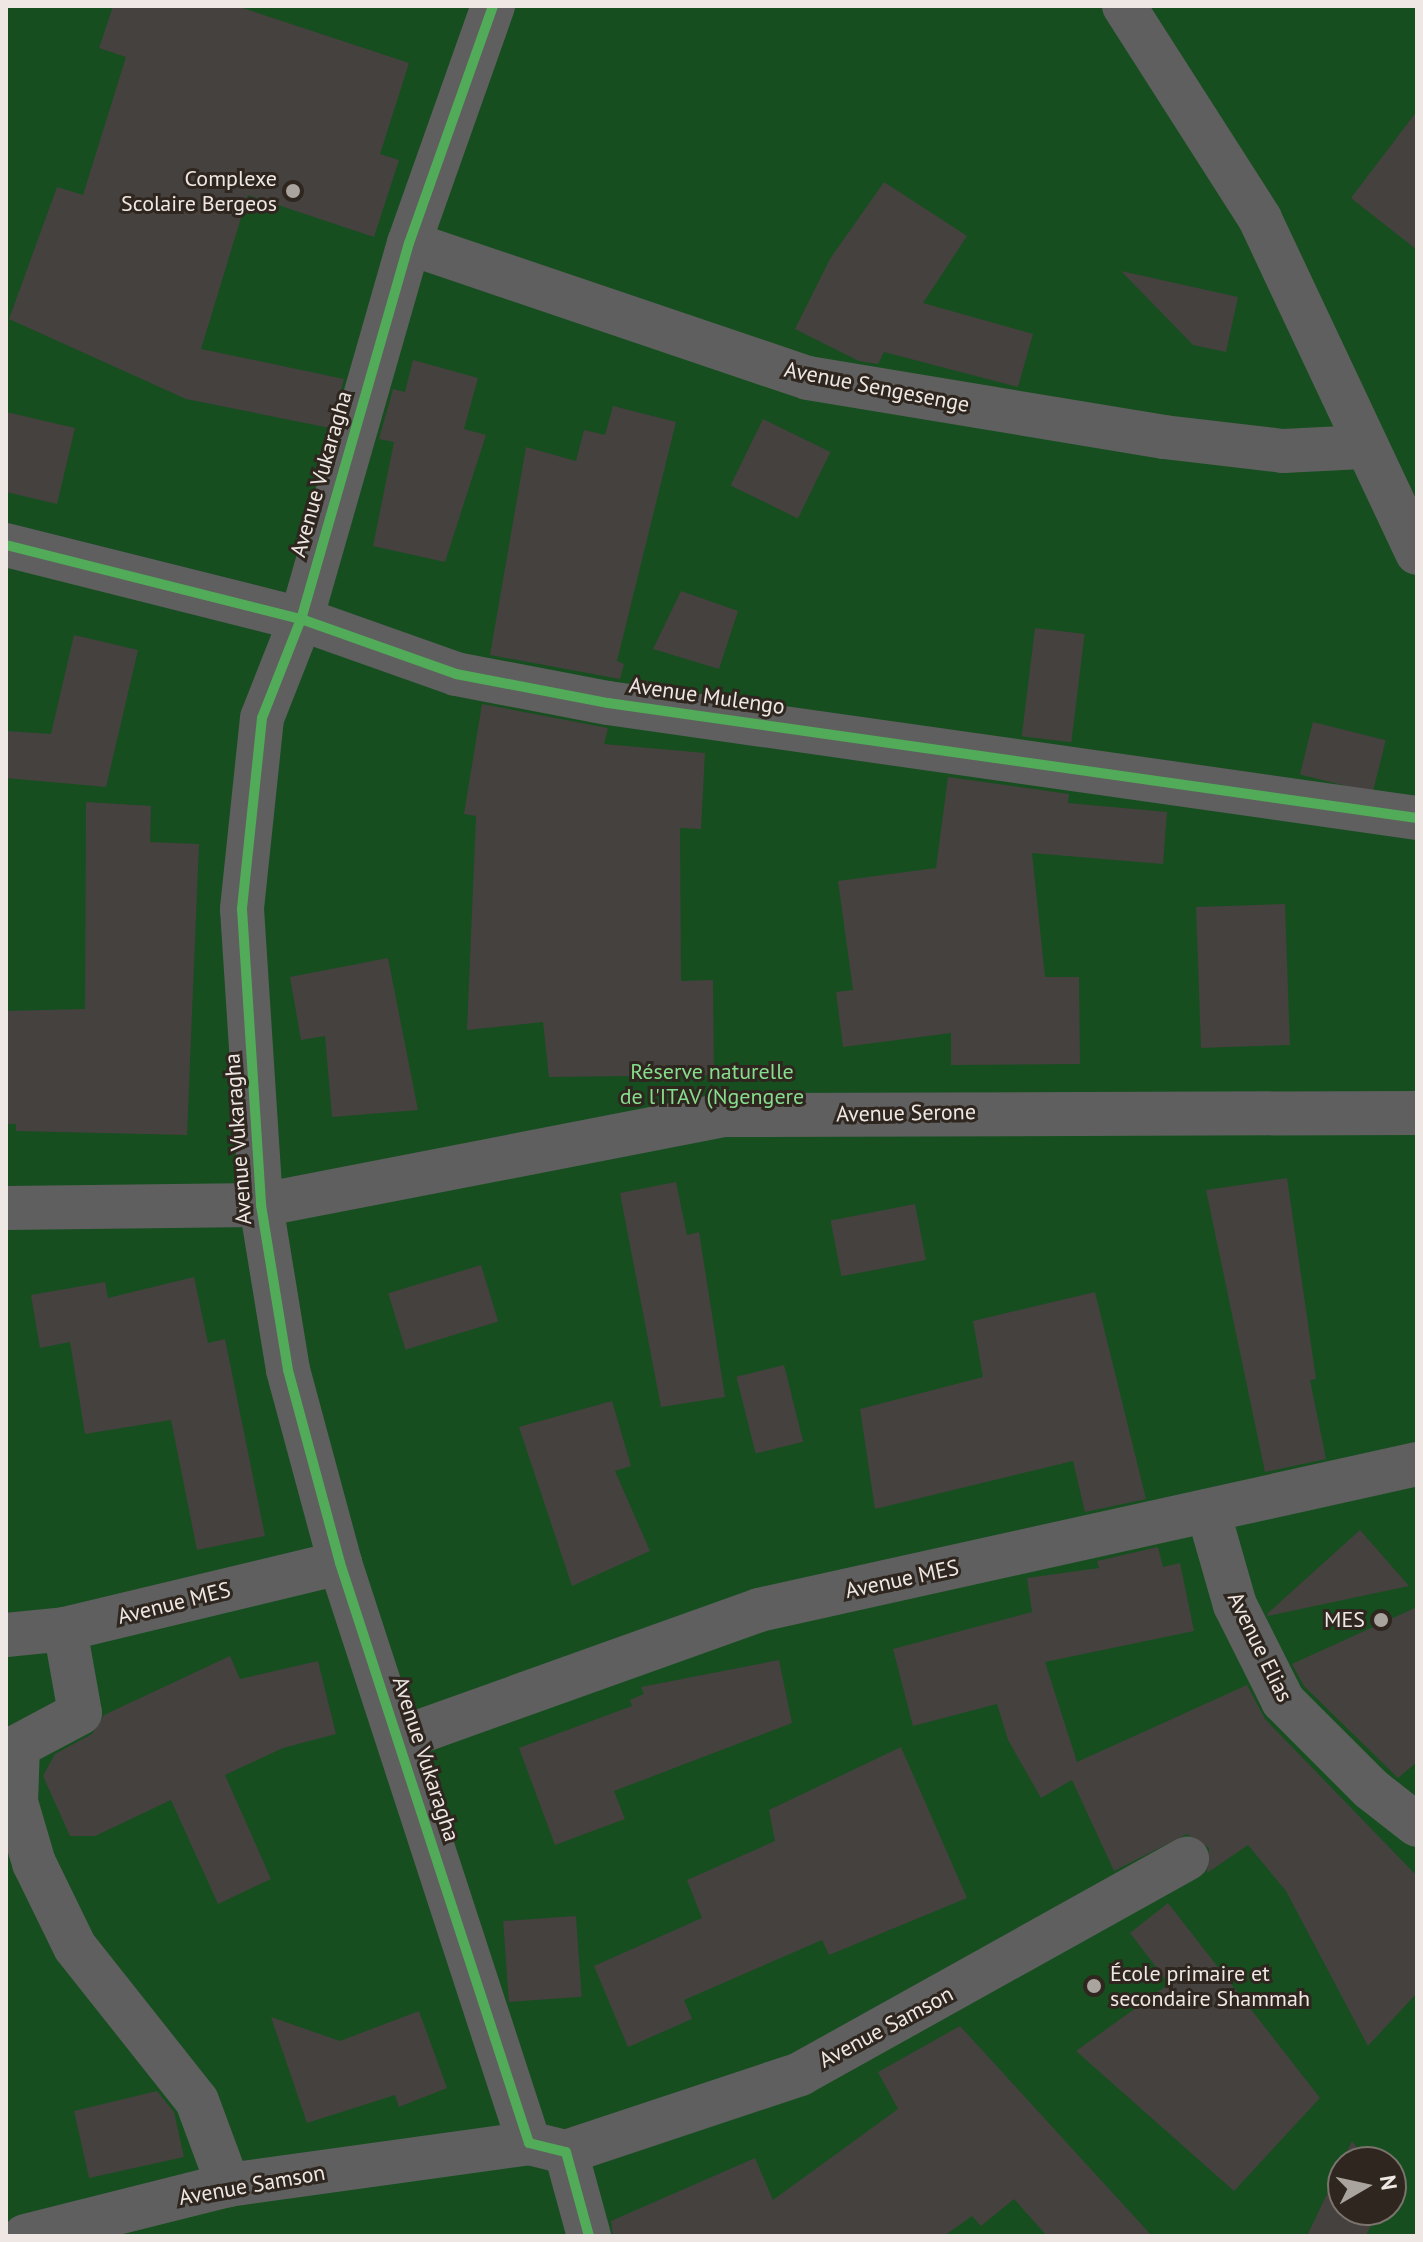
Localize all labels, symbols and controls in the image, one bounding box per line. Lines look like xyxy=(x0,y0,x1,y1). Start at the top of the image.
place label: Complexe Scolaire Bergeos xyxy=(121,165,277,216)
marker: Complexe Scolaire Bergeos xyxy=(284,182,302,200)
street label: Avenue Sengesenge xyxy=(782,356,972,418)
street label: Avenue Vukaragha xyxy=(285,387,357,561)
street label: Avenue Mulengo xyxy=(627,672,787,720)
street label: Avenue Vukaragha xyxy=(219,1052,257,1226)
park label: Réserve naturelle de l'ITAV (Ngengere xyxy=(619,1058,805,1110)
street label: Avenue Serone xyxy=(836,1099,976,1127)
street label: Avenue MES xyxy=(843,1554,961,1604)
street label: Avenue MES xyxy=(115,1576,233,1630)
street label: Avenue Elias xyxy=(1222,1588,1298,1706)
place label: MES xyxy=(1324,1607,1365,1633)
marker: MES xyxy=(1372,1611,1390,1629)
street label: Avenue Vukaragha xyxy=(387,1673,465,1845)
place label: École primaire et secondaire Shammah xyxy=(1110,1960,1310,2012)
marker: École primaire et secondaire Shammah xyxy=(1085,1977,1103,1995)
street label: Avenue Samson xyxy=(814,1981,958,2073)
north arrow xyxy=(1327,2146,1407,2226)
street label: Avenue Samson xyxy=(177,2159,327,2211)
text: N xyxy=(1374,2173,1404,2192)

